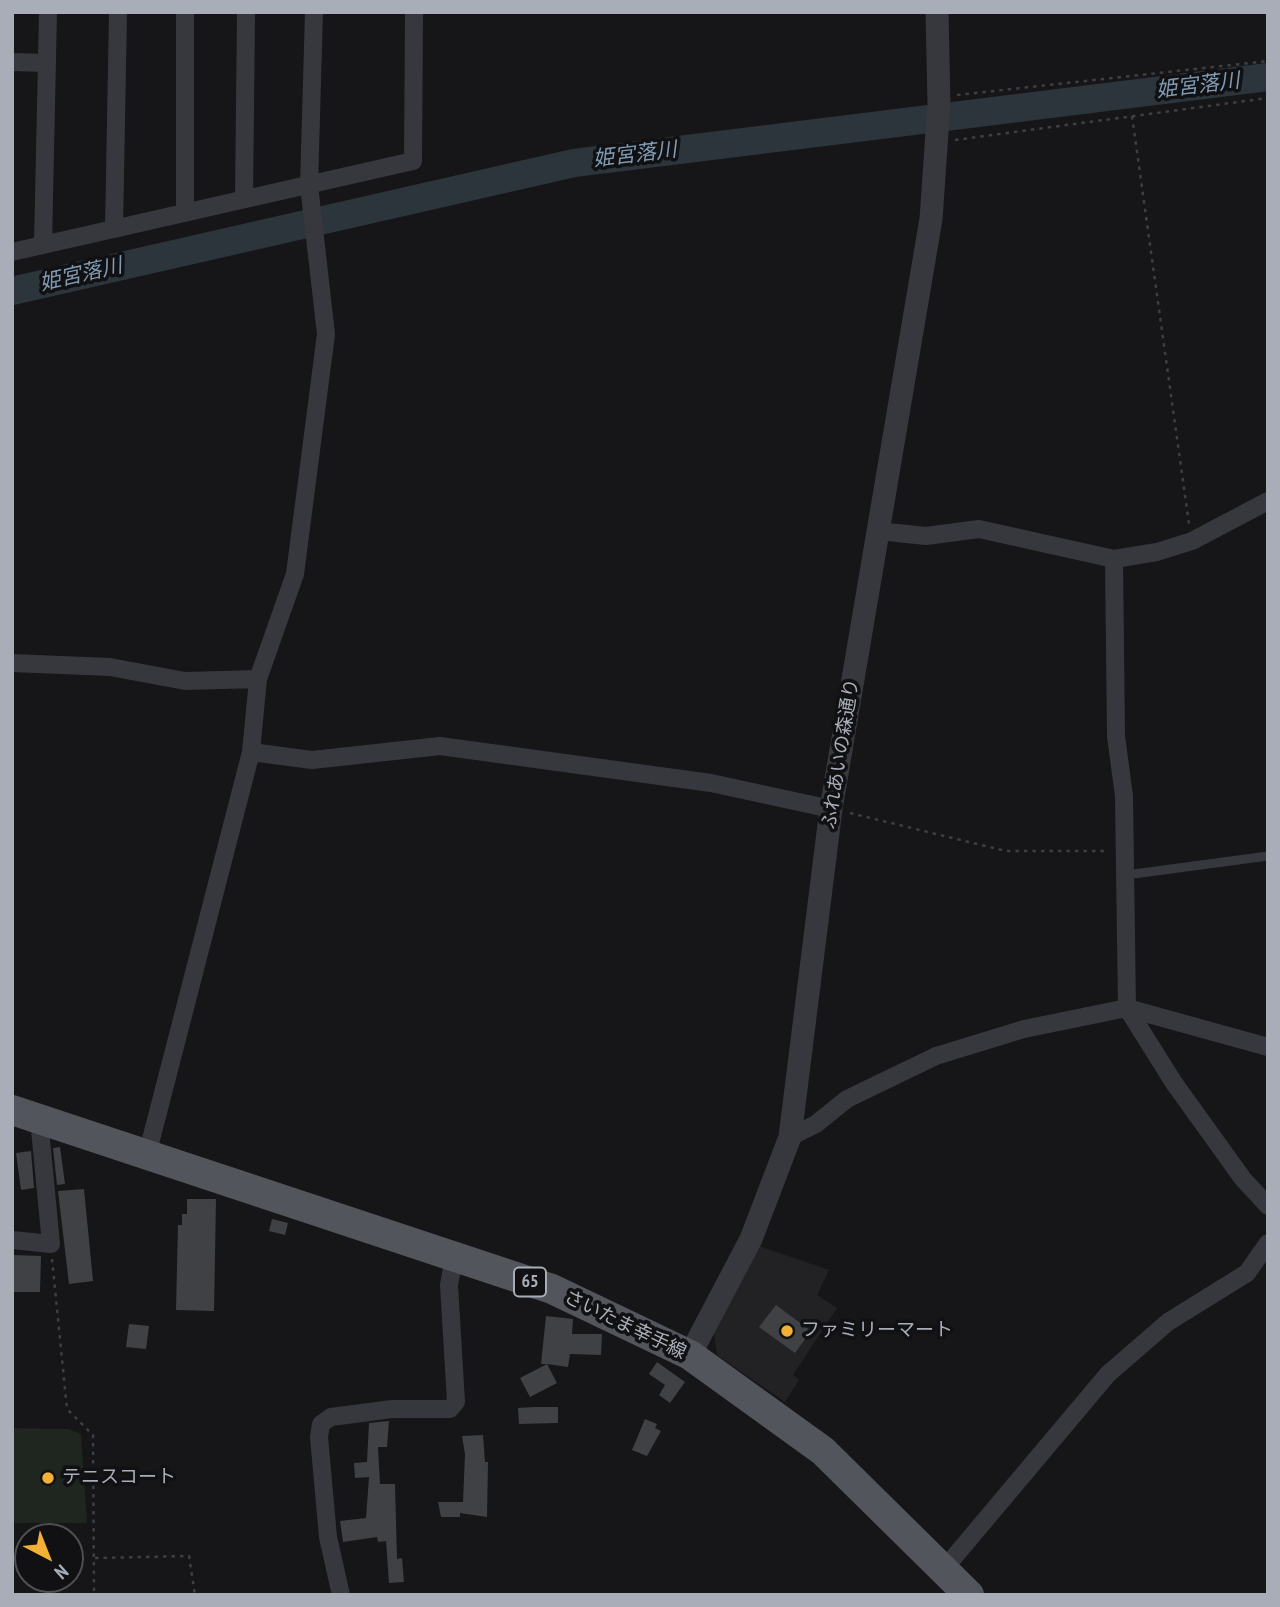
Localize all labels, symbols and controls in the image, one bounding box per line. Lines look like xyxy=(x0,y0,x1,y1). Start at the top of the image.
water label: 姫宮落川 xyxy=(1155,68,1241,104)
water label: 姫宮落川 xyxy=(592,137,678,173)
water label: 姫宮落川 xyxy=(37,253,125,297)
street label: ふれあいの森通り xyxy=(818,677,864,831)
road number: 65 xyxy=(514,1268,546,1296)
street label: さいたま幸手線 xyxy=(560,1286,690,1364)
place label: ファミリーマート xyxy=(801,1320,953,1342)
marker: ファミリーマート xyxy=(779,1323,795,1339)
place label: テニスコート xyxy=(62,1467,176,1489)
marker: テニスコート xyxy=(40,1470,56,1486)
north arrow xyxy=(14,1523,84,1593)
text: N xyxy=(50,1560,74,1584)

